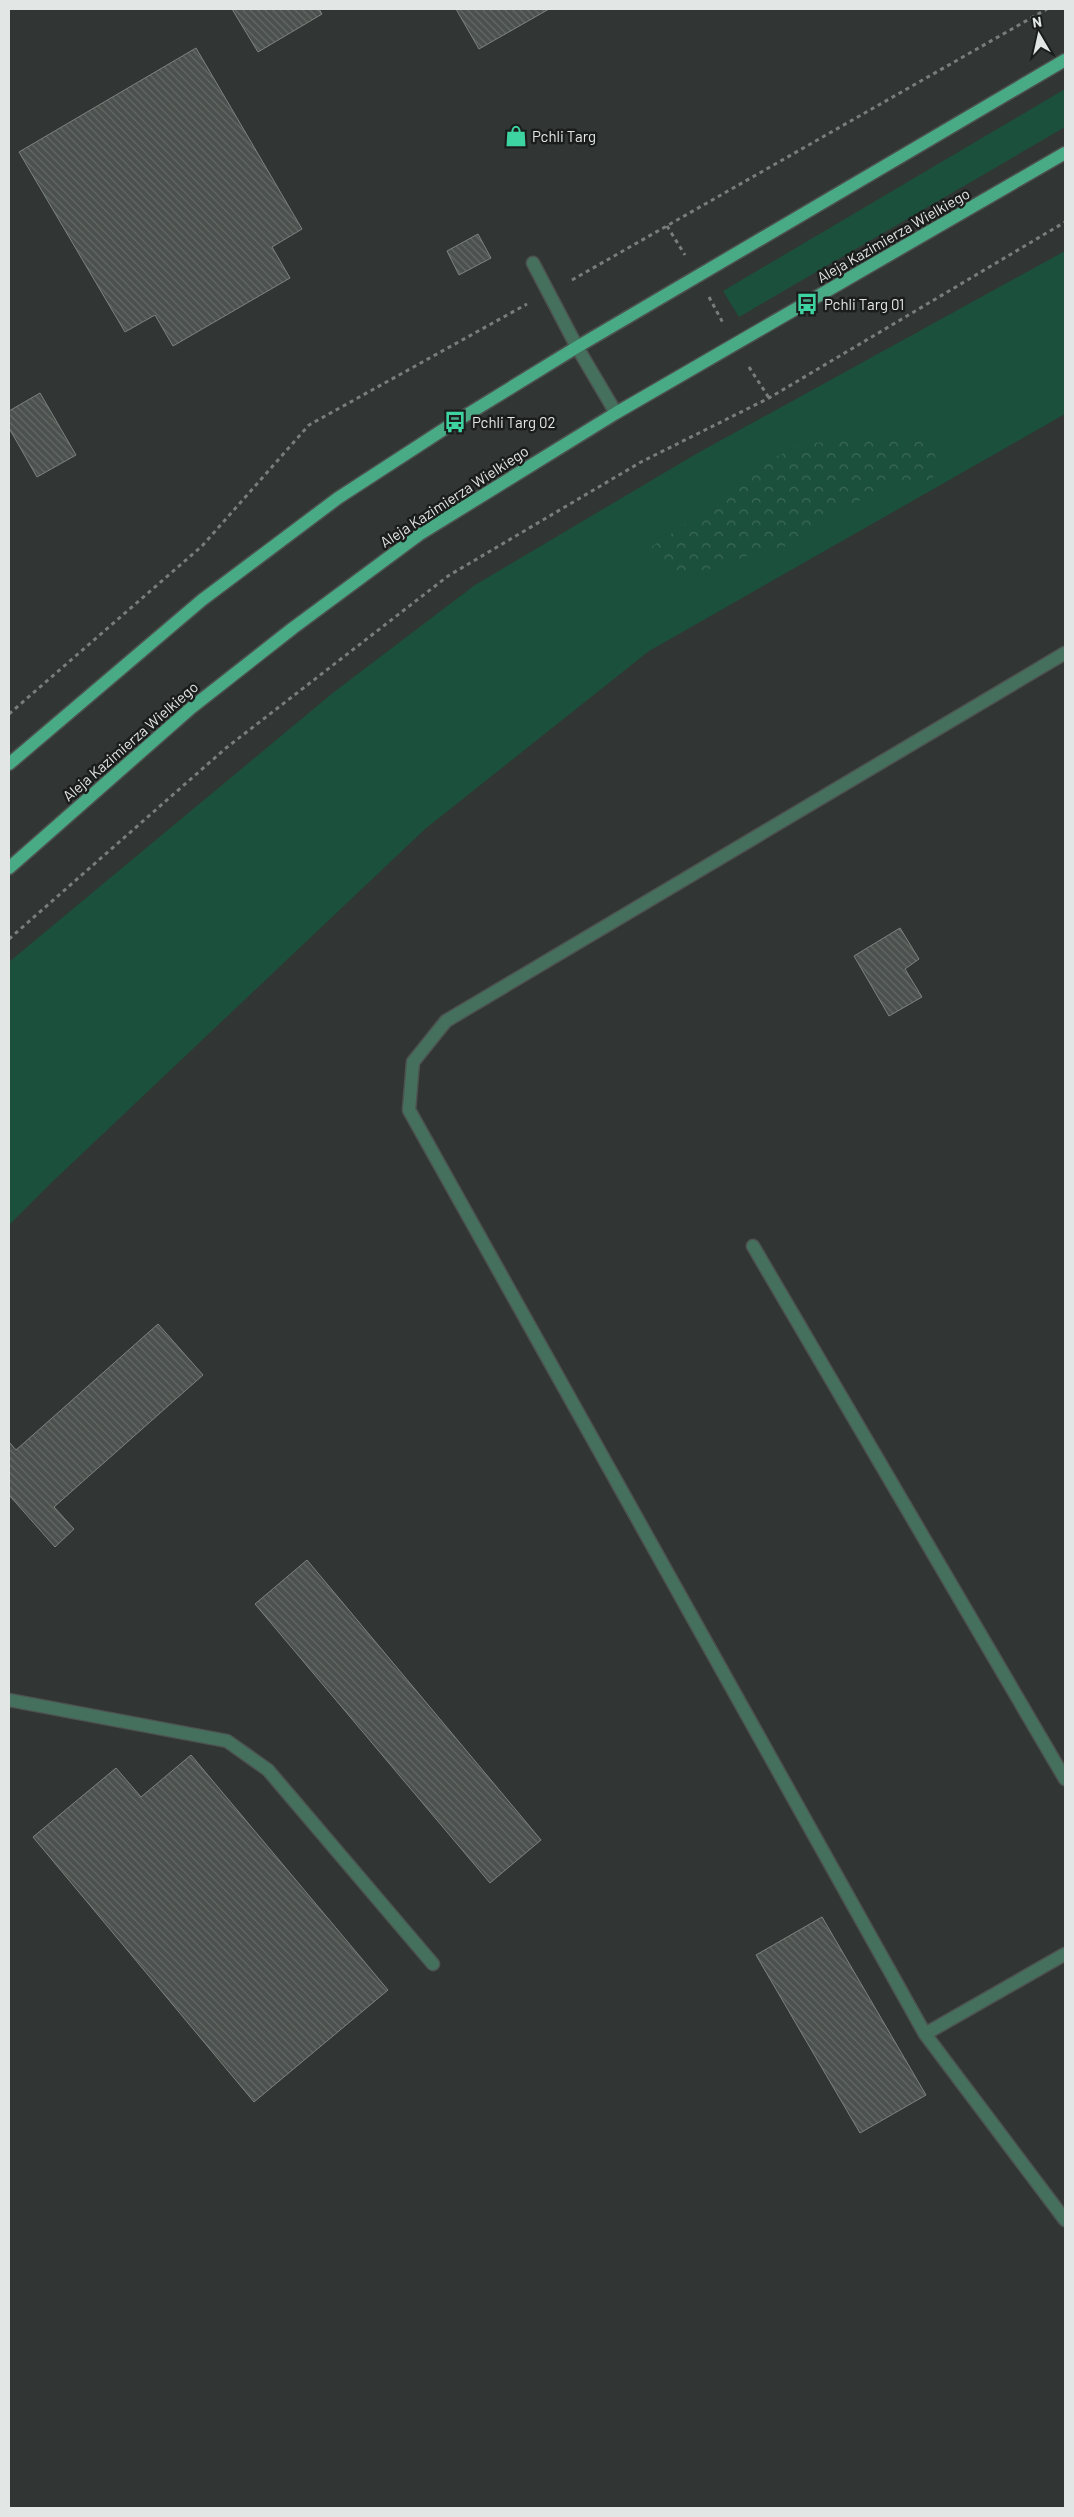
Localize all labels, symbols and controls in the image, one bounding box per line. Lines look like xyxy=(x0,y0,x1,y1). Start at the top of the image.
north arrow xyxy=(1014,10,1064,60)
text: N xyxy=(1031,13,1043,31)
shop icon: Pchli Targ xyxy=(503,123,529,149)
place label: Pchli Targ xyxy=(532,127,596,145)
street label: Aleja Kazimierza Wielkiego xyxy=(813,184,973,286)
bus stop icon: Pchli Targ 01 xyxy=(794,291,820,317)
place label: Pchli Targ 01 xyxy=(824,295,904,313)
bus stop icon: Pchli Targ 02 xyxy=(442,409,468,435)
place label: Pchli Targ 02 xyxy=(472,413,556,431)
street label: Aleja Kazimierza Wielkiego xyxy=(376,441,532,551)
street label: Aleja Kazimierza Wielkiego xyxy=(59,677,201,805)

